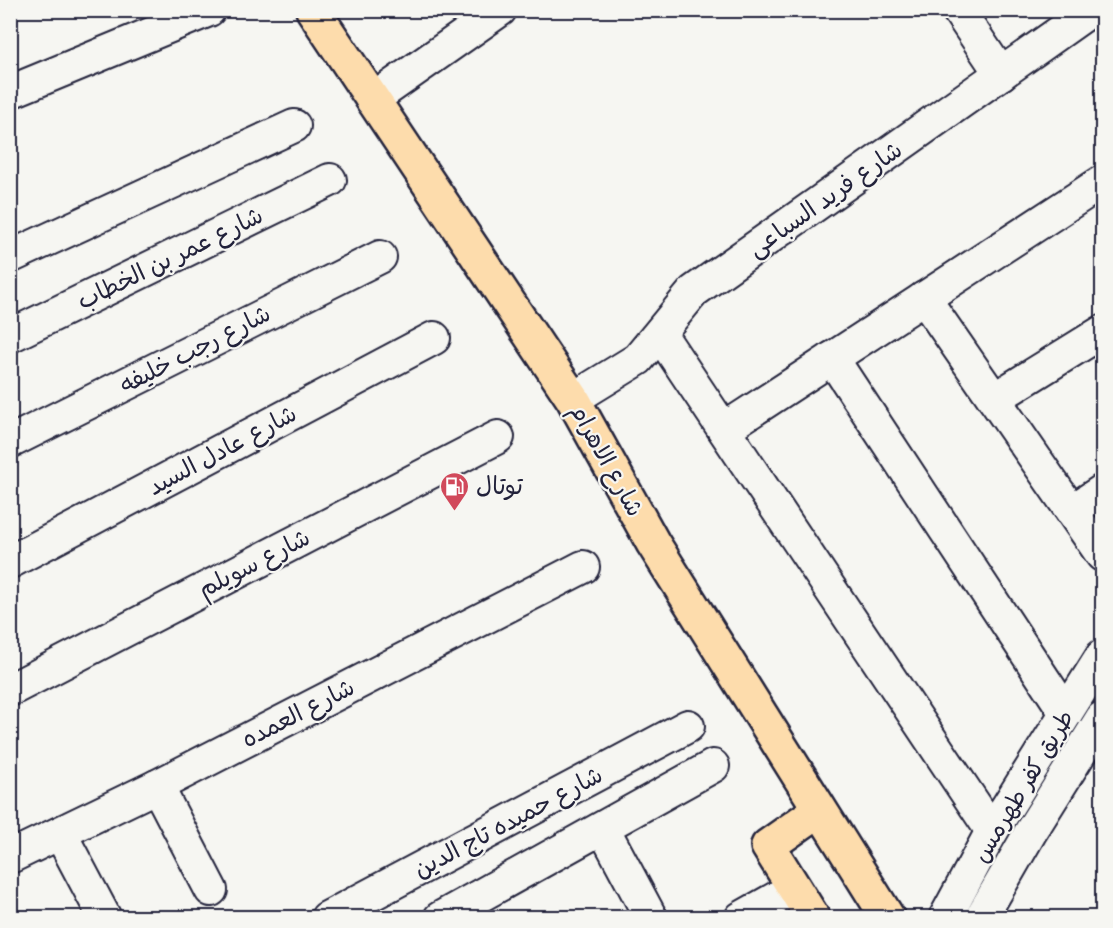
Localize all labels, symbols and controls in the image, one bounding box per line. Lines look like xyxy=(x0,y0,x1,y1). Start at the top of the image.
street label: شارع فريد السباعى xyxy=(742,135,911,268)
street label: شارع عمر بن الخطاب xyxy=(72,200,270,320)
street label: شارع رجب خليفه xyxy=(115,298,278,404)
street label: شارع عادل السيد xyxy=(142,398,304,506)
street label: شارع الاهرام xyxy=(559,398,650,524)
fuel station icon: توتال xyxy=(439,470,471,512)
place label: توتال xyxy=(476,471,524,506)
street label: شارع سويلم xyxy=(193,522,317,608)
street label: شارع العمده xyxy=(236,672,362,759)
street label: طريق كفر طهرمس xyxy=(966,704,1085,870)
street label: شارع حميده تاج الدين xyxy=(408,760,610,889)

